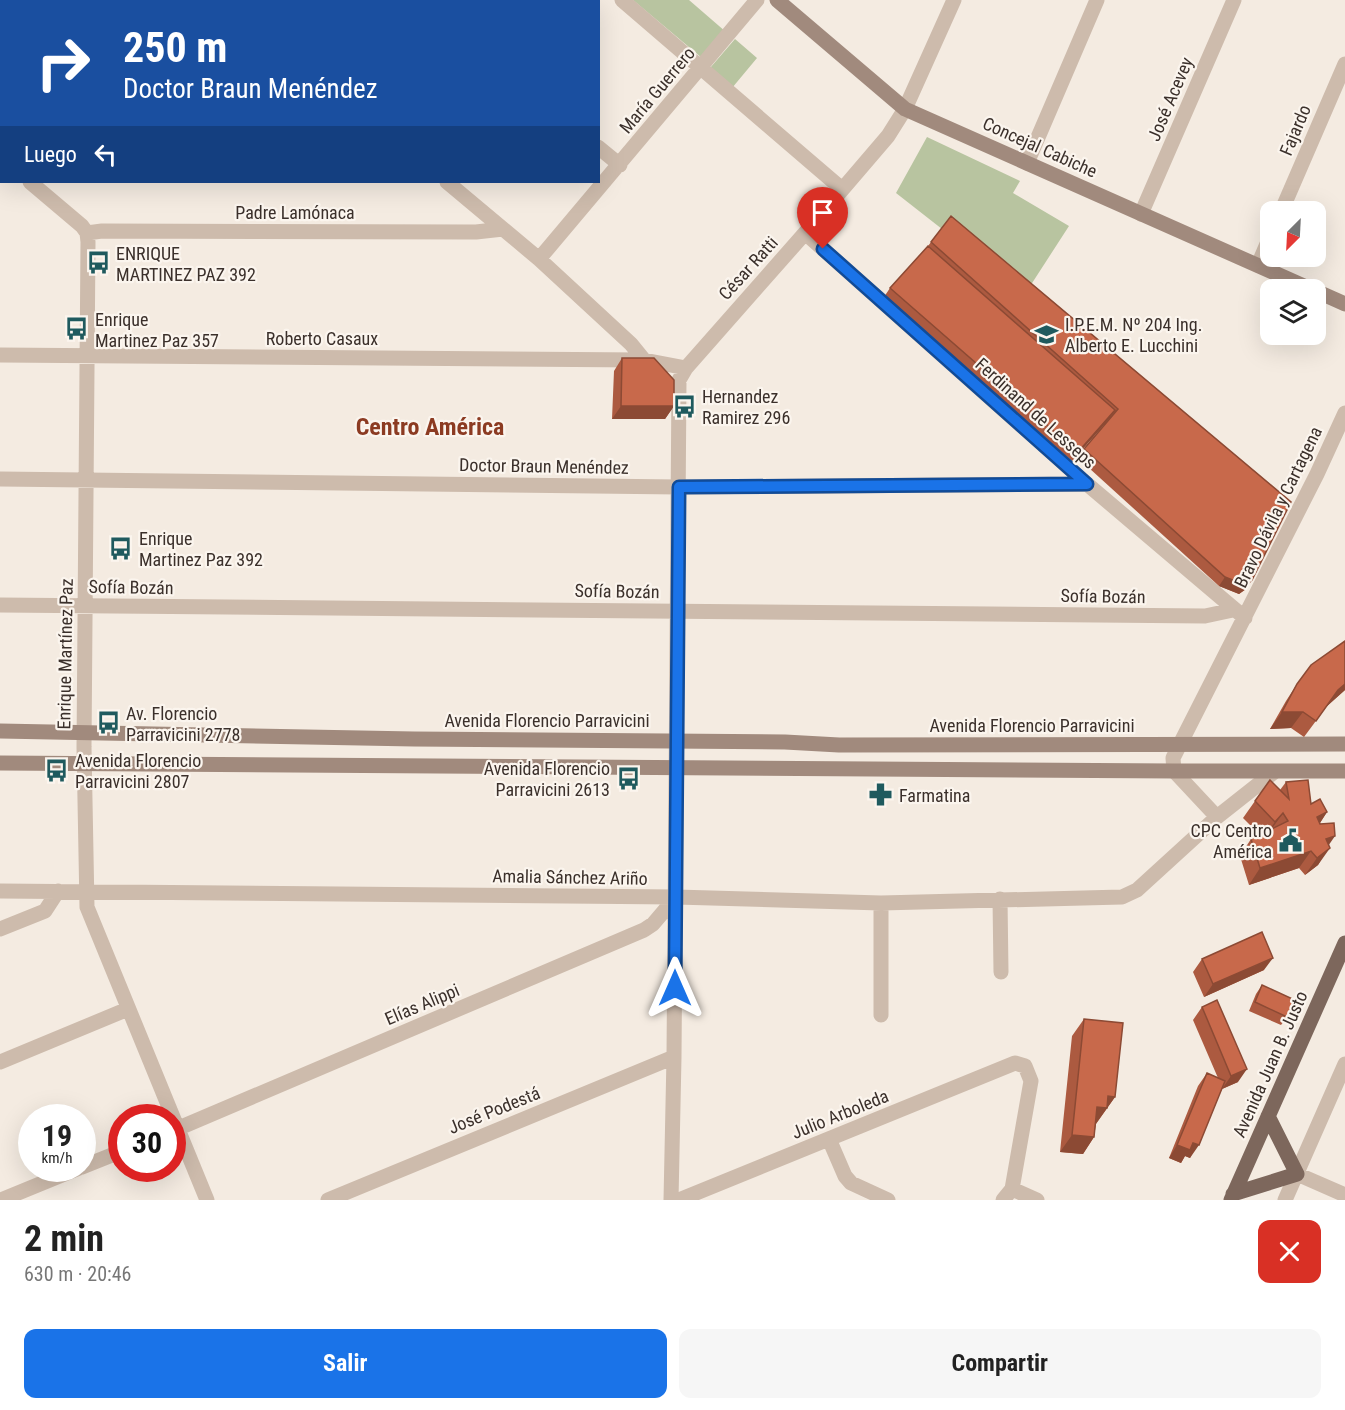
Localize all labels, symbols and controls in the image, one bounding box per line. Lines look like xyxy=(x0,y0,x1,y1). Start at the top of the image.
text: 250 m xyxy=(123,23,228,72)
icon: right xyxy=(24,24,102,102)
street label: María Guerrero xyxy=(615,43,699,137)
street label: José Acevey xyxy=(1143,54,1197,144)
text: Doctor Braun Menéndez xyxy=(123,73,378,105)
street label: Fajardo xyxy=(1275,102,1315,158)
street label: Concejal Cabiche xyxy=(980,112,1100,182)
icon: left xyxy=(89,138,122,171)
text: Luego xyxy=(24,142,77,167)
pin xyxy=(797,187,848,249)
icon: arrive xyxy=(806,196,839,229)
north arrow xyxy=(1260,201,1326,267)
map controls xyxy=(1260,201,1326,345)
street label: Padre Lamónaca xyxy=(235,202,355,223)
street label: César Ratti xyxy=(714,232,782,304)
place label: ENRIQUE MARTINEZ PAZ 392 xyxy=(116,243,256,285)
bus stop icon: ENRIQUE MARTINEZ PAZ 392 xyxy=(85,250,111,276)
button: layers xyxy=(1260,279,1326,345)
place label: Enrique Martinez Paz 357 xyxy=(95,309,219,351)
place label: I.P.E.M. Nº 204 Ing. Alberto E. Lucchini xyxy=(1065,314,1202,356)
bus stop icon: Enrique Martinez Paz 357 xyxy=(64,316,90,342)
school or university icon: I.P.E.M. Nº 204 Ing. Alberto E. Lucchini xyxy=(1034,321,1060,347)
street label: Roberto Casaux xyxy=(266,328,378,349)
street label: Ferdinand de Lesseps xyxy=(971,353,1101,473)
place label: Hernandez Ramirez 296 xyxy=(702,386,790,428)
bus stop icon: Hernandez Ramirez 296 xyxy=(671,393,697,419)
district label: Centro América xyxy=(356,413,504,441)
street label: Bravo Dávila y Cartagena xyxy=(1230,423,1326,591)
street label: Doctor Braun Menéndez xyxy=(459,454,629,478)
place label: Enrique Martinez Paz 392 xyxy=(139,528,263,570)
bus stop icon: Enrique Martinez Paz 392 xyxy=(108,535,134,561)
street label: Sofía Bozán xyxy=(88,576,174,598)
street label: Enrique Martínez Paz xyxy=(53,578,77,730)
street label: Sofía Bozán xyxy=(574,580,660,602)
street label: Sofía Bozán xyxy=(1060,585,1146,607)
place label: Av. Florencio Parravicini 2778 xyxy=(126,703,240,745)
bus stop icon: Av. Florencio Parravicini 2778 xyxy=(95,710,121,736)
street label: Avenida Florencio Parravicini xyxy=(444,710,650,731)
street label: Avenida Florencio Parravicini xyxy=(929,715,1135,736)
place label: Avenida Florencio Parravicini 2807 xyxy=(75,750,201,792)
bus stop icon: Avenida Florencio Parravicini 2807 xyxy=(44,757,70,783)
place label: Avenida Florencio Parravicini 2613 xyxy=(484,758,610,800)
bus stop icon: Avenida Florencio Parravicini 2613 xyxy=(615,765,641,791)
pharmacy icon: Farmatina xyxy=(868,782,894,808)
place label: Farmatina xyxy=(899,785,970,806)
place label: CPC Centro América xyxy=(1190,820,1272,862)
public building icon: CPC Centro América xyxy=(1277,827,1303,853)
street label: Amalia Sánchez Ariño xyxy=(492,865,648,889)
position arrow xyxy=(643,956,707,1020)
street label: Elías Alippi xyxy=(382,979,462,1029)
street label: Avenida Juan B. Justo xyxy=(1228,988,1312,1140)
street label: José Podestá xyxy=(445,1082,543,1138)
street label: Julio Arboleda xyxy=(788,1085,892,1143)
speed limit sign: 30 xyxy=(108,1104,186,1182)
text: 19 xyxy=(42,1118,72,1153)
text: km/h xyxy=(42,1149,72,1167)
text: 2 min xyxy=(24,1218,104,1260)
button: close xyxy=(1258,1220,1321,1283)
text: 630 m · 20:46 xyxy=(24,1262,131,1286)
button: Salir xyxy=(24,1329,667,1398)
button: Compartir xyxy=(679,1329,1321,1398)

